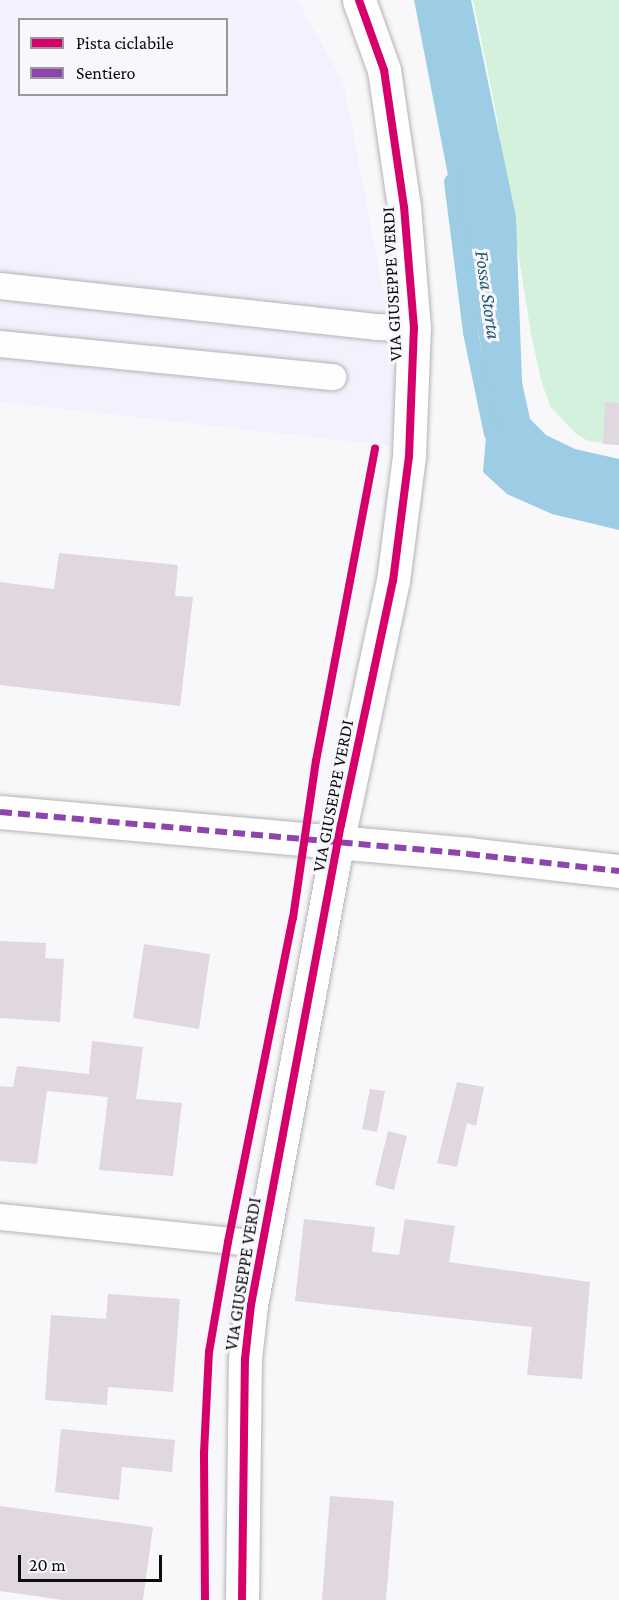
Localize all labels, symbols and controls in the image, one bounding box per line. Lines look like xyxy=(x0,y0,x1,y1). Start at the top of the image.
legend xyxy=(18,18,228,96)
text: Pista ciclabile xyxy=(76,33,174,53)
text: Sentiero xyxy=(76,63,136,83)
street label: VIA GIUSEPPE VERDI xyxy=(377,206,407,362)
water label: Fossa Storta xyxy=(470,249,506,341)
street label: VIA GIUSEPPE VERDI xyxy=(308,718,358,874)
street label: VIA GIUSEPPE VERDI xyxy=(220,1196,266,1352)
scale bar xyxy=(21,1543,165,1581)
text: 20 m xyxy=(29,1555,66,1575)

